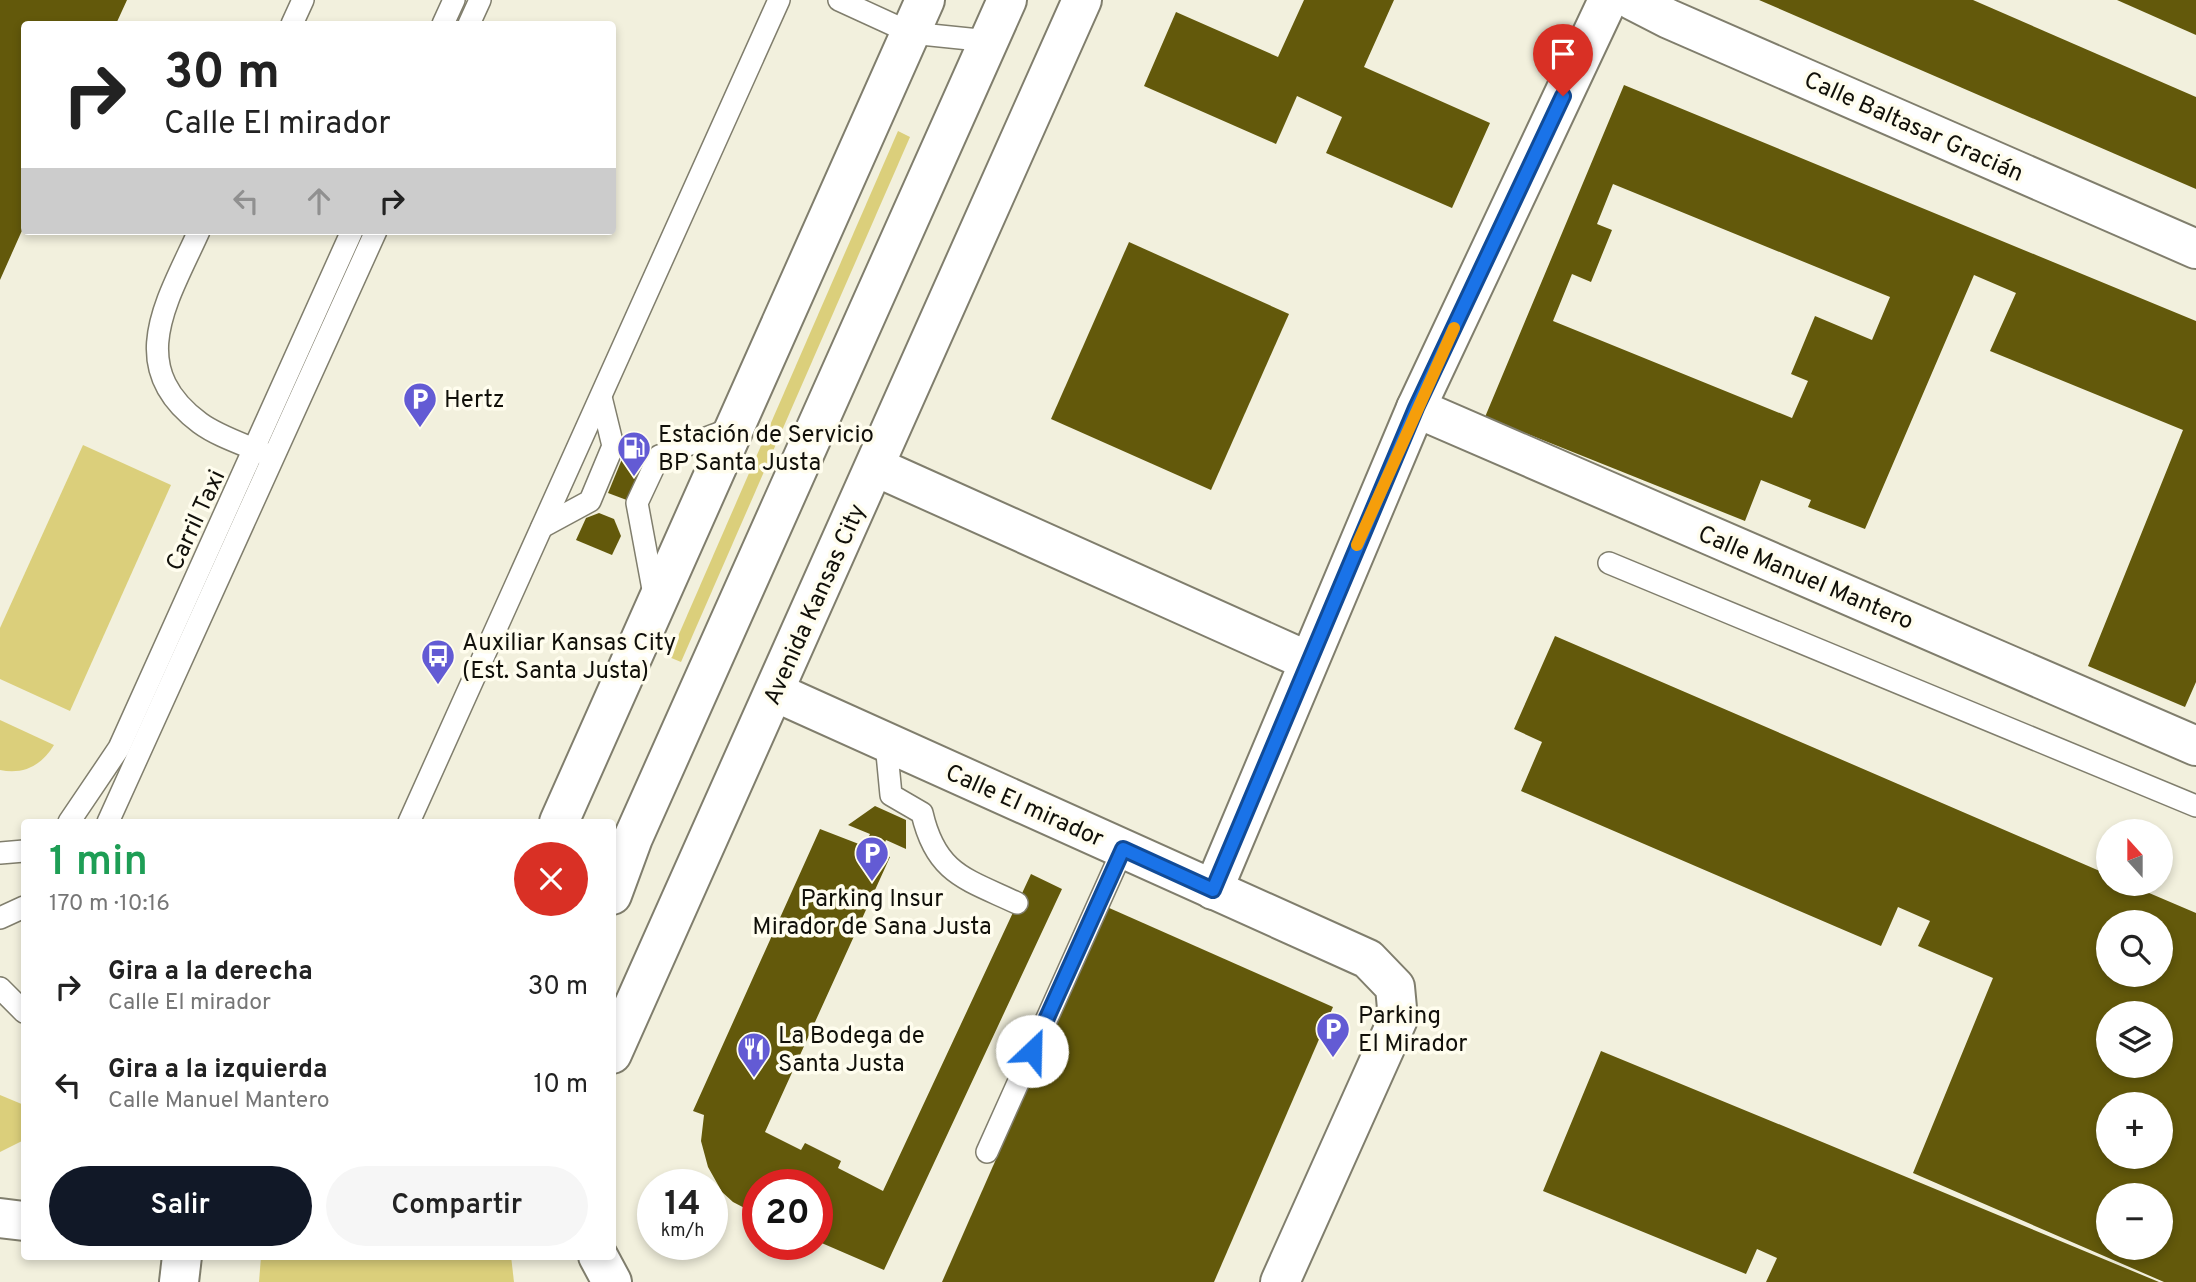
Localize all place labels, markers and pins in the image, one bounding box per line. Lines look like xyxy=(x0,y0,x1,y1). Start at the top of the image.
pin xyxy=(1533,24,1593,96)
parking icon: Hertz xyxy=(401,380,439,429)
place label: Hertz xyxy=(444,386,505,416)
place label: Estación de Servicio BP Santa Justa xyxy=(658,421,874,479)
fuel station icon: Estación de Servicio BP Santa Justa xyxy=(615,429,653,478)
place label: Auxiliar Kansas City (Est. Santa Justa) xyxy=(462,629,676,687)
bus stop icon: Auxiliar Kansas City (Est. Santa Justa) xyxy=(419,637,457,686)
parking icon: Parking Insur Mirador de Sana Justa xyxy=(853,834,891,883)
place label: Parking Insur Mirador de Sana Justa xyxy=(752,885,992,943)
place label: Parking El Mirador xyxy=(1358,1002,1468,1060)
parking icon: Parking El Mirador xyxy=(1314,1010,1352,1059)
place label: La Bodega de Santa Justa xyxy=(778,1022,925,1080)
restaurant icon: La Bodega de Santa Justa xyxy=(735,1030,773,1079)

